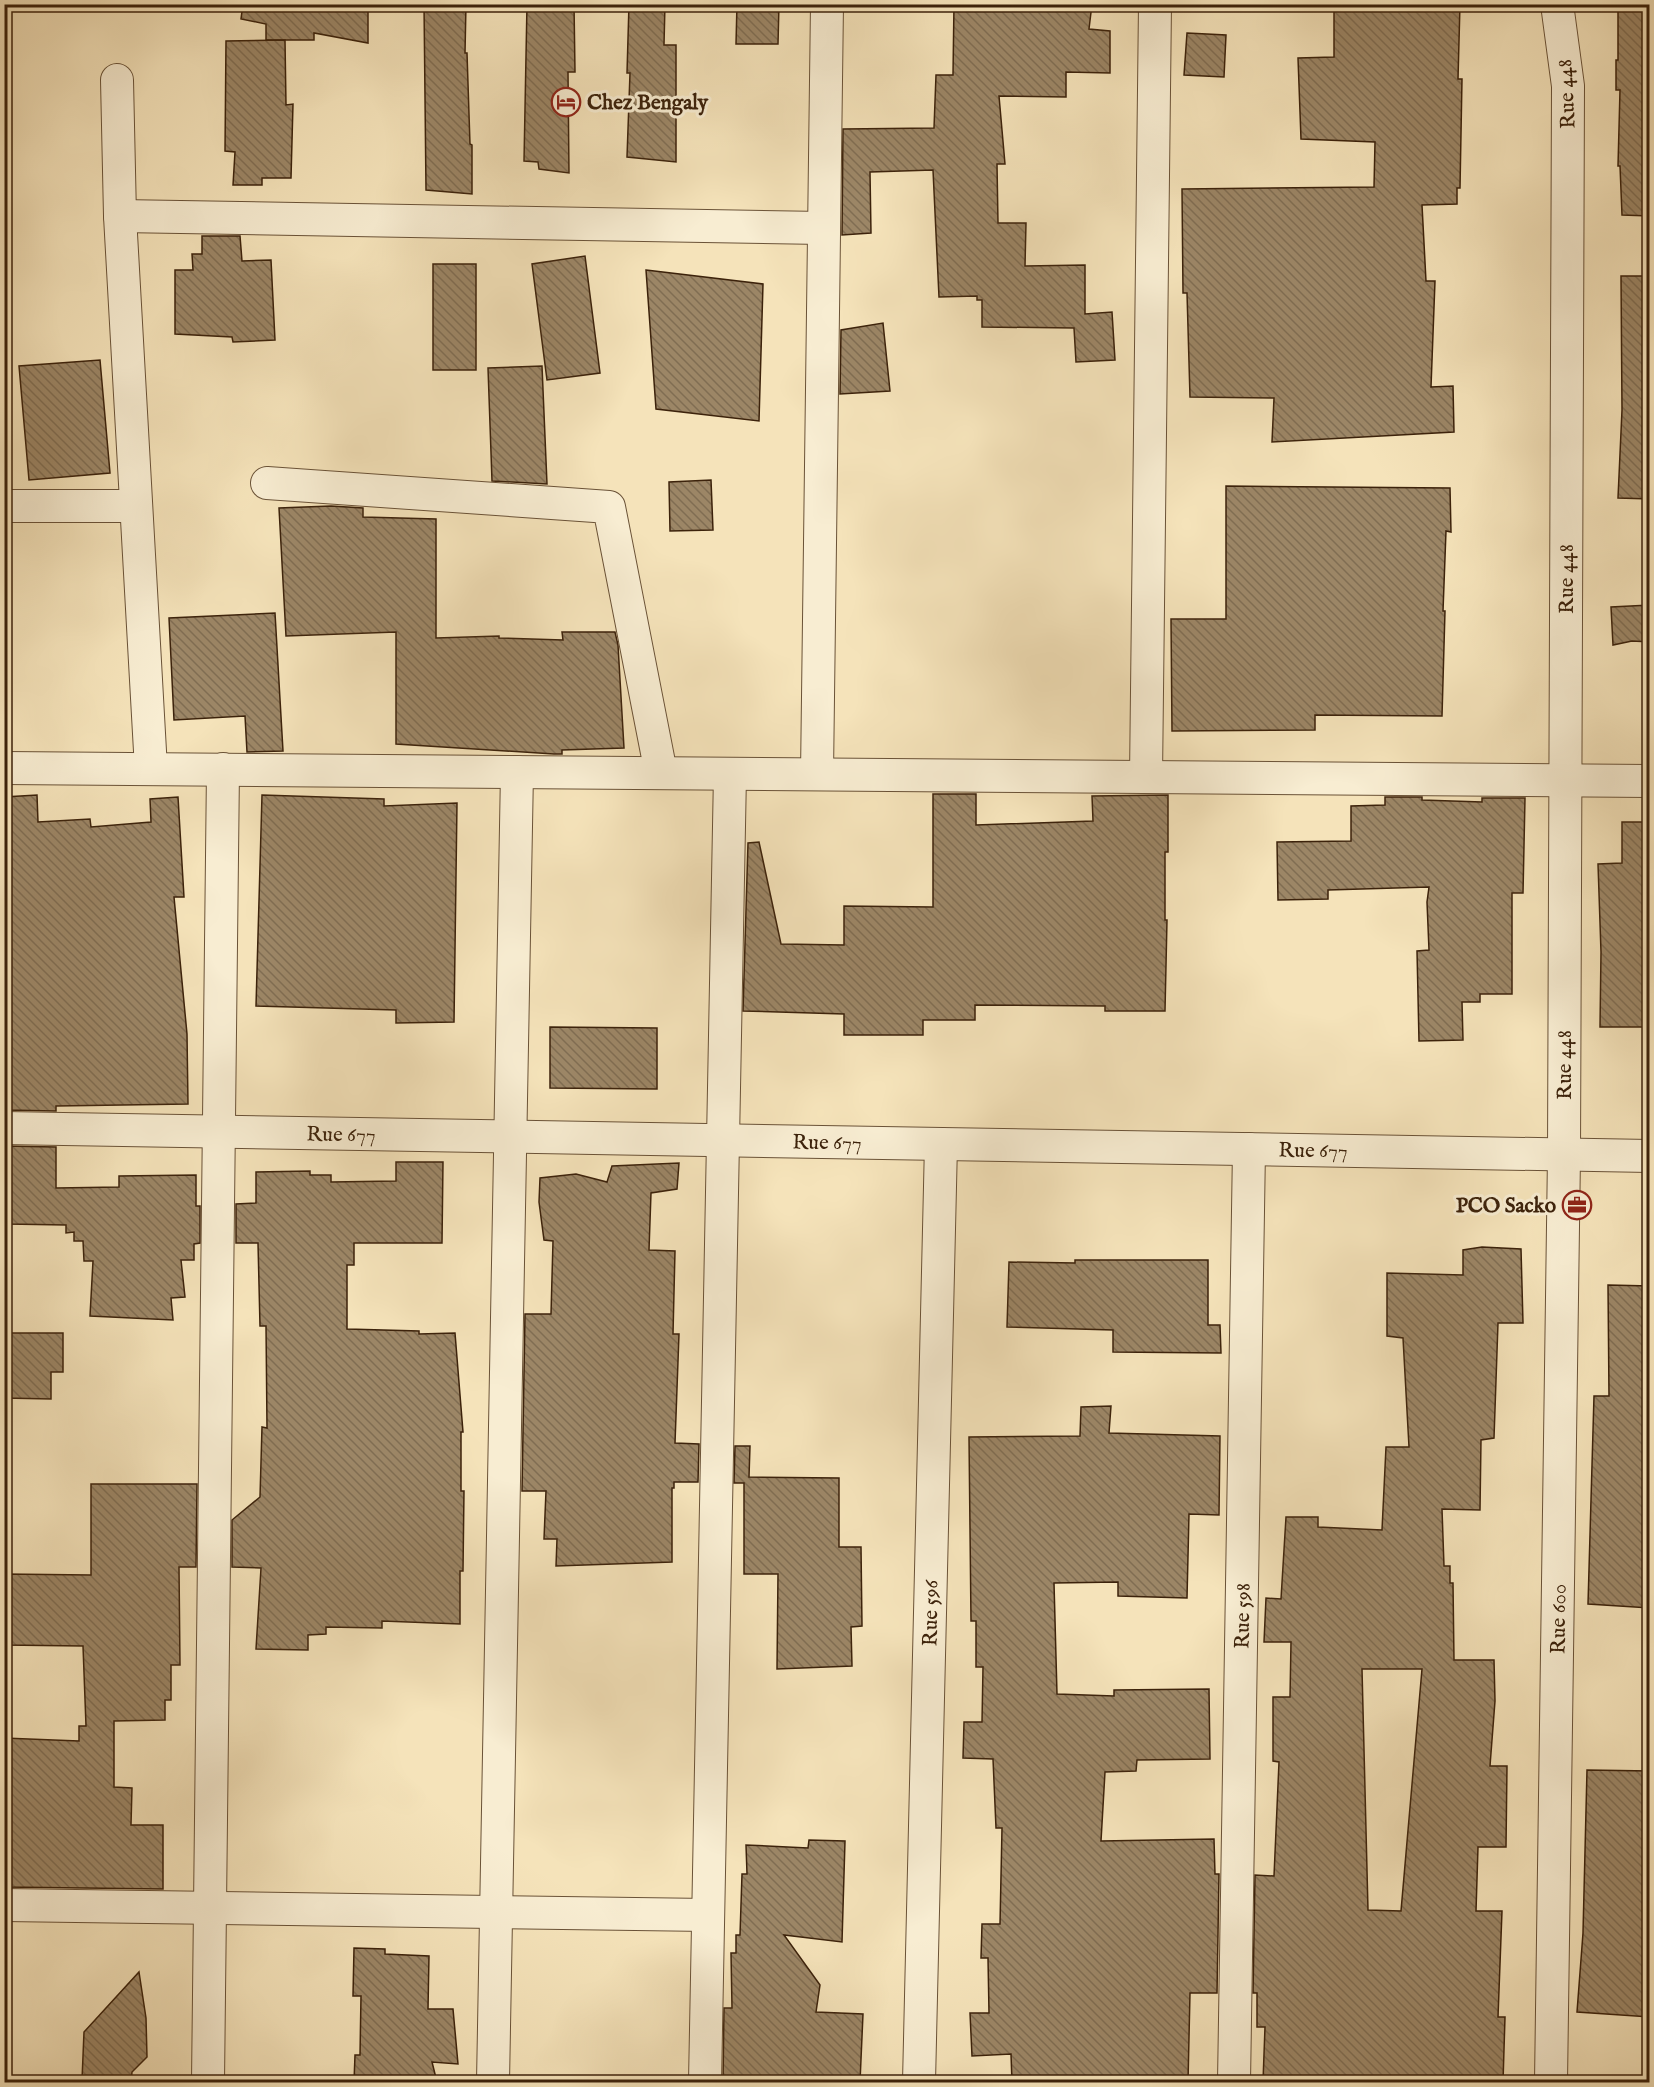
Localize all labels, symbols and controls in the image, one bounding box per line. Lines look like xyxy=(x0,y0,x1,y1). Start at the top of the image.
street label: Rue 448 xyxy=(1552,58,1583,129)
hotel icon: Chez Bengaly xyxy=(550,86,582,118)
place label: Chez Bengaly xyxy=(587,90,709,117)
street label: Rue 448 xyxy=(1554,544,1581,614)
street label: Rue 448 xyxy=(1552,1030,1579,1100)
street label: Rue 677 xyxy=(306,1121,376,1150)
street label: Rue 677 xyxy=(792,1129,862,1158)
street label: Rue 677 xyxy=(1278,1137,1348,1166)
office icon: PCO Sacko xyxy=(1561,1189,1593,1221)
place label: PCO Sacko xyxy=(1456,1193,1557,1220)
street label: Rue 596 xyxy=(917,1578,946,1647)
street label: Rue 598 xyxy=(1229,1583,1258,1649)
street label: Rue 600 xyxy=(1545,1584,1574,1654)

